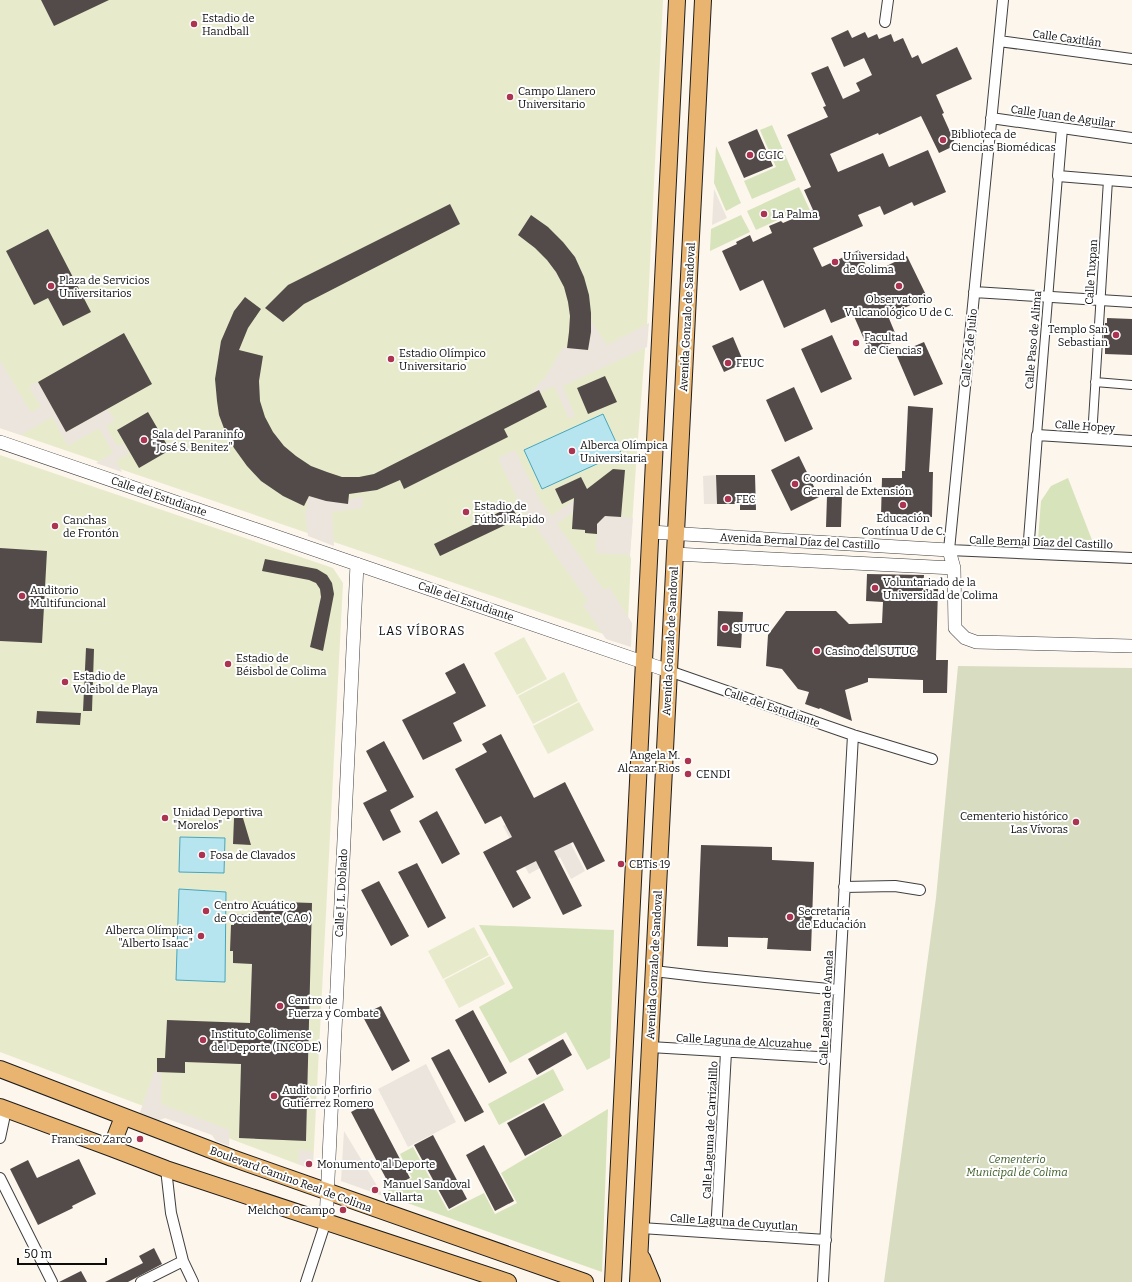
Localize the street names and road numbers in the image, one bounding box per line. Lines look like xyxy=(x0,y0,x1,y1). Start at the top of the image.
street label: Calle Caxitlán xyxy=(1032,27,1102,50)
street label: Calle Juan de Aguilar xyxy=(1010,103,1116,130)
street label: Calle Tuxpan xyxy=(1083,239,1100,305)
street label: Avenida Gonzalo de Sandoval xyxy=(677,242,698,392)
street label: Calle Paso de Alima xyxy=(1023,290,1044,390)
street label: Calle 25 de Julio xyxy=(959,308,980,388)
street label: Calle Hopey xyxy=(1054,418,1116,435)
street label: Calle del Estudiante xyxy=(109,474,208,519)
street label: Avenida Bernal Díaz del Castillo xyxy=(720,531,880,552)
street label: Calle Bernal Díaz del Castillo xyxy=(969,533,1113,552)
street label: Avenida Gonzalo de Sandoval xyxy=(660,566,681,716)
street label: Calle del Estudiante xyxy=(416,579,515,624)
street label: Calle del Estudiante xyxy=(722,685,821,730)
street label: Calle J. L. Doblado xyxy=(333,848,350,938)
street label: Avenida Gonzalo de Sandoval xyxy=(644,890,665,1040)
street label: Calle Laguna de Amela xyxy=(817,950,836,1066)
street label: Calle Laguna de Alcuzahue xyxy=(676,1031,812,1052)
street label: Calle Laguna de Carrizalillo xyxy=(700,1061,721,1199)
street label: Boulevard Camino Real de Colima xyxy=(208,1144,374,1215)
street label: Calle Laguna de Cuyutlan xyxy=(670,1212,798,1233)

